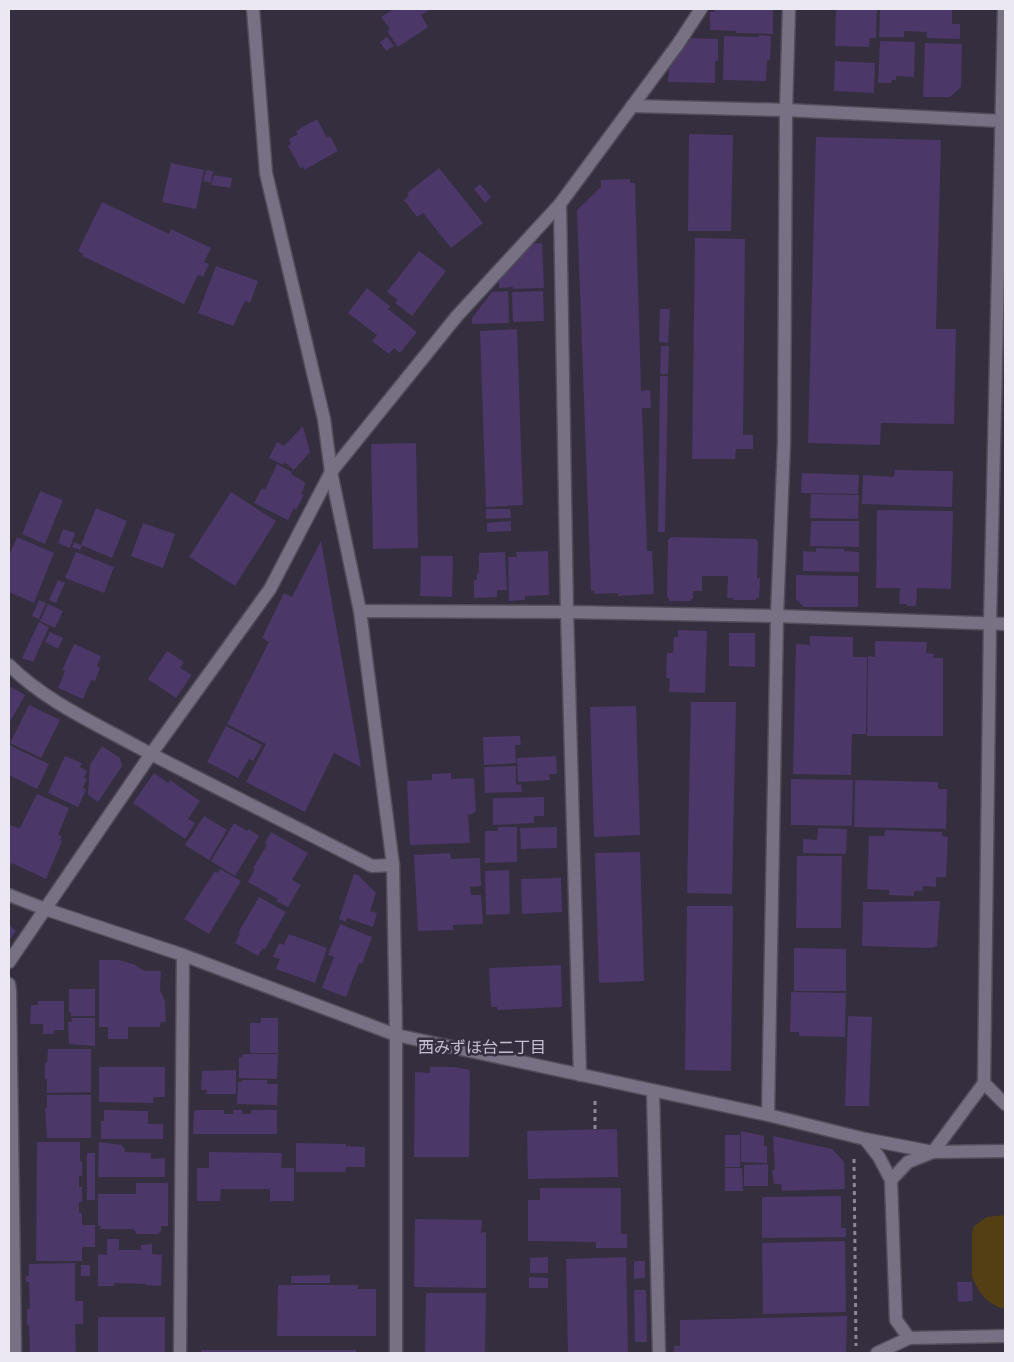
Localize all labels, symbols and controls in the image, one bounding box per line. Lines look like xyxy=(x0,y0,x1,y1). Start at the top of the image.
district label: 西みずほ台二丁目 xyxy=(418,1039,546,1056)

